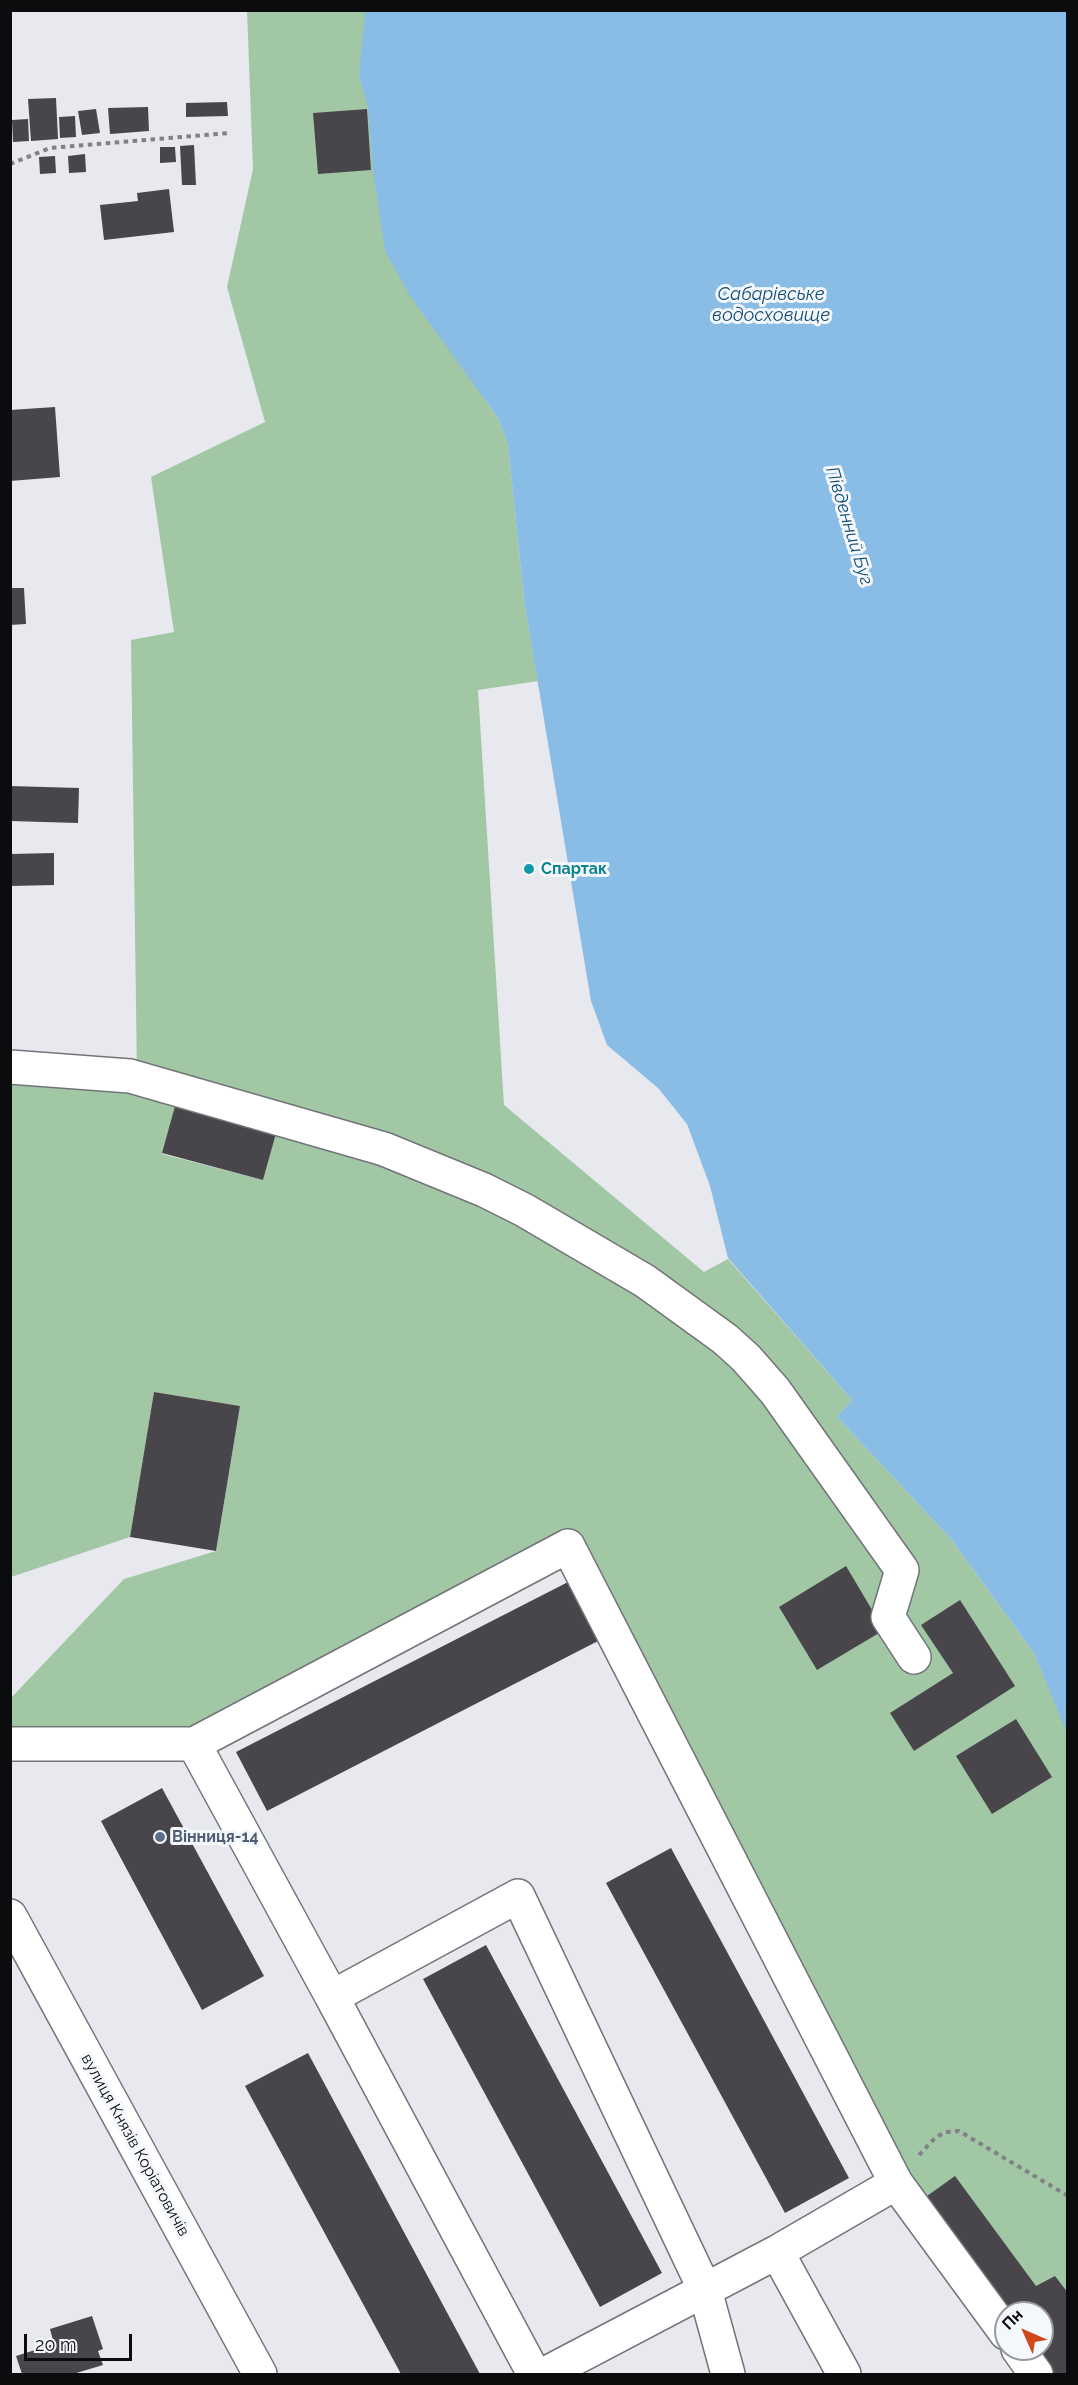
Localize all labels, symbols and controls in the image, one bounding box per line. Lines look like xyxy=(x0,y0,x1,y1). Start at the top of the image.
water label: Сабарівське водосховище xyxy=(712,284,830,326)
water label: Південний Буг xyxy=(821,464,877,588)
place label: Спартак xyxy=(541,859,607,879)
marker: Спартак xyxy=(522,862,536,876)
place label: Вінниця-14 xyxy=(172,1827,259,1847)
marker: Вінниця-14 xyxy=(153,1830,167,1844)
street label: вулиця Князів Коріатовичів xyxy=(77,2051,193,2239)
north arrow xyxy=(994,2301,1054,2361)
text: Пн xyxy=(998,2305,1027,2334)
scale bar xyxy=(27,2322,135,2360)
text: 20 m xyxy=(35,2334,77,2355)

